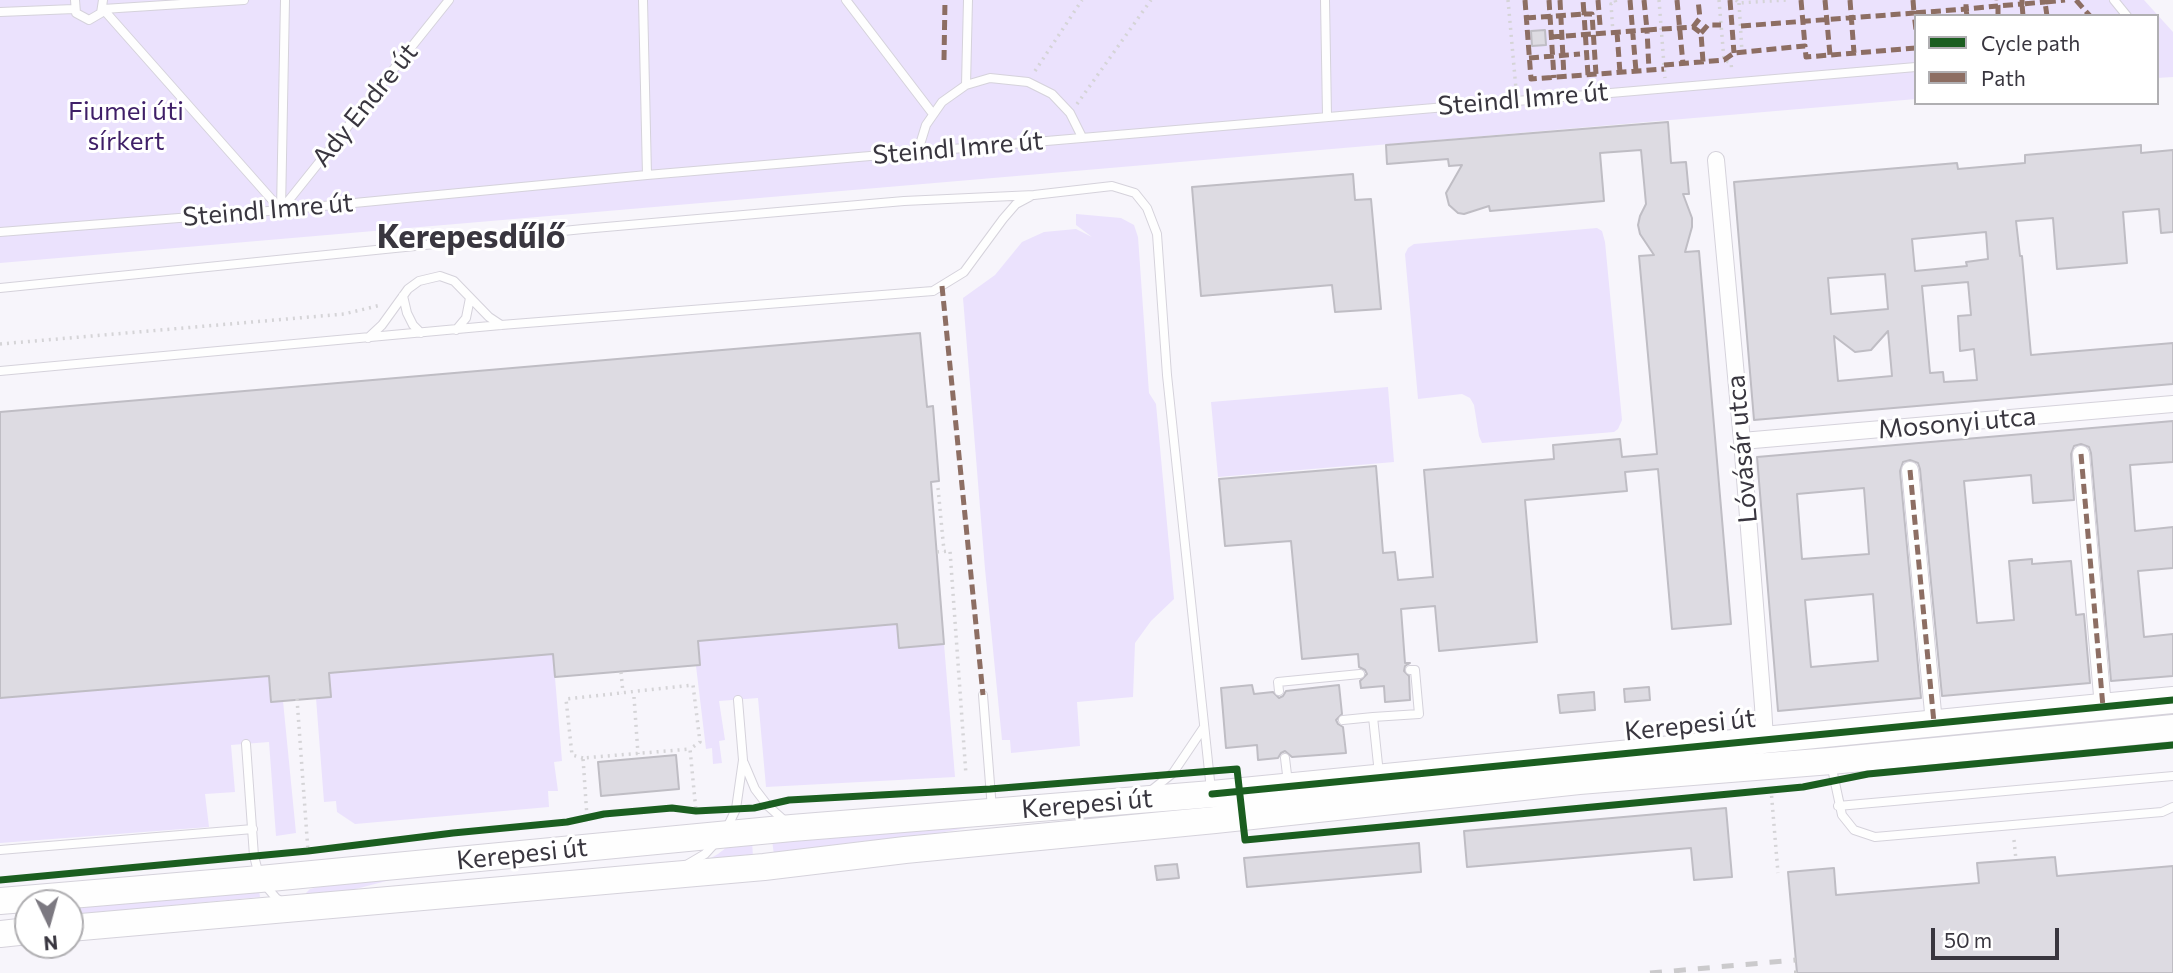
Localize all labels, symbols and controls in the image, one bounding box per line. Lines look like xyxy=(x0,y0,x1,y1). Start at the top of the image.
legend xyxy=(1914,14,2159,105)
text: Cycle path xyxy=(1981,30,2080,55)
street label: Ady Endre út xyxy=(306,37,424,173)
text: Path xyxy=(1981,65,2026,90)
street label: Steindl Imre út xyxy=(1436,76,1610,122)
park label: Fiumei úti sírkert xyxy=(68,95,184,156)
street label: Steindl Imre út xyxy=(871,125,1045,171)
street label: Steindl Imre út xyxy=(181,187,355,233)
district label: Kerepesdűlő xyxy=(377,217,565,257)
street label: Lóvásár utca xyxy=(1720,374,1764,524)
street label: Mosonyi utca xyxy=(1877,401,2037,445)
street label: Kerepesi út xyxy=(1623,703,1757,747)
street label: Kerepesi út xyxy=(1020,783,1154,825)
street label: Kerepesi út xyxy=(455,832,589,876)
north arrow xyxy=(14,889,84,959)
scale bar xyxy=(1935,914,2063,958)
text: 50 m xyxy=(1944,927,1992,952)
text: N xyxy=(43,931,59,956)

